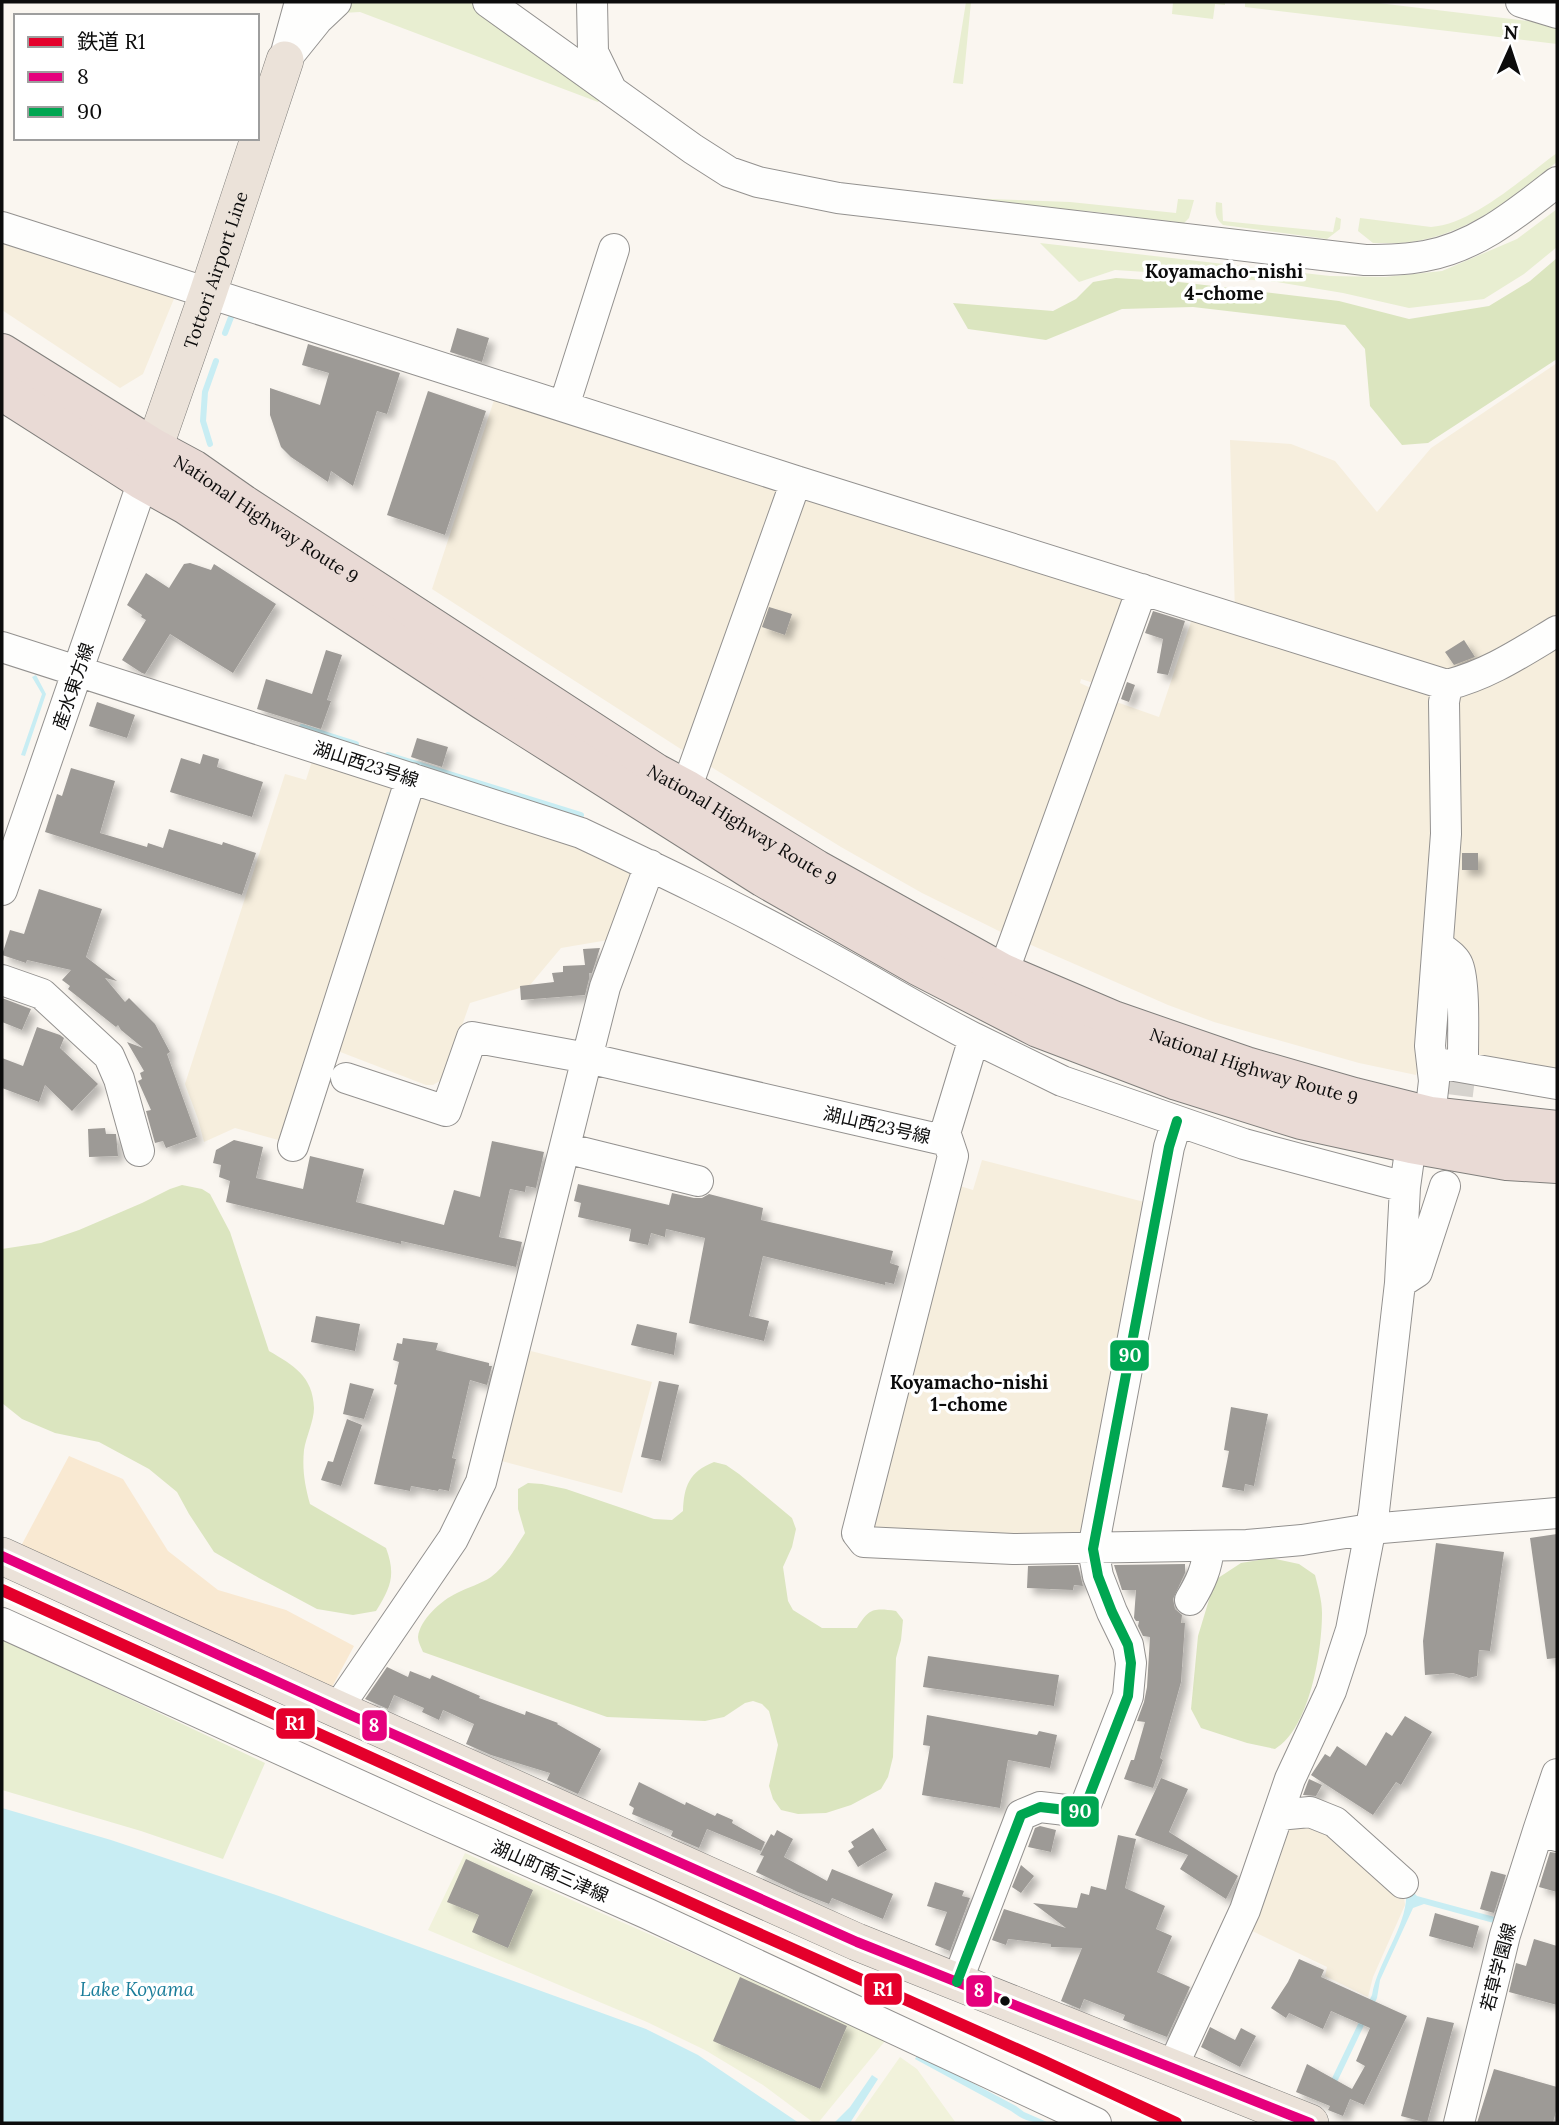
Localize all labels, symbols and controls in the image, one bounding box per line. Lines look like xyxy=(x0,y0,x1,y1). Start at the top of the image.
legend xyxy=(14,14,259,140)
north arrow xyxy=(1475,14,1545,84)
text: N xyxy=(1503,20,1519,44)
text: 鉄道 R1 xyxy=(77,28,145,55)
text: 8 xyxy=(77,63,89,90)
text: 90 xyxy=(77,98,102,125)
street label: Tottori Airport Line xyxy=(178,188,252,352)
district label: Koyamacho-nishi 4-chome xyxy=(1145,259,1303,305)
street label: National Highway Route 9 xyxy=(170,449,363,588)
street label: 産水東方線 xyxy=(47,640,99,732)
street label: 湖山西23号線 xyxy=(310,736,422,792)
street label: National Highway Route 9 xyxy=(643,759,841,890)
street label: National Highway Route 9 xyxy=(1147,1022,1361,1109)
street label: 湖山西23号線 xyxy=(821,1101,933,1149)
line badge: 90 xyxy=(1109,1339,1150,1372)
text: 90 xyxy=(1118,1343,1142,1367)
district label: Koyamacho-nishi 1-chome xyxy=(890,1370,1048,1416)
line badge: R1 xyxy=(275,1707,316,1740)
line badge: 8 xyxy=(361,1709,388,1742)
text: R1 xyxy=(285,1711,305,1735)
text: 8 xyxy=(369,1713,380,1737)
line badge: 90 xyxy=(1060,1795,1100,1828)
text: 90 xyxy=(1068,1799,1092,1823)
street label: 湖山町南三津線 xyxy=(488,1835,612,1907)
street label: 若草学園線 xyxy=(1475,1921,1521,2013)
line badge: R1 xyxy=(863,1972,903,2006)
line badge: 8 xyxy=(965,1974,993,2008)
water label: Lake Koyama xyxy=(80,1977,195,2001)
text: R1 xyxy=(873,1977,893,2001)
text: 8 xyxy=(974,1978,985,2002)
unlabelled marker xyxy=(998,1994,1012,2008)

